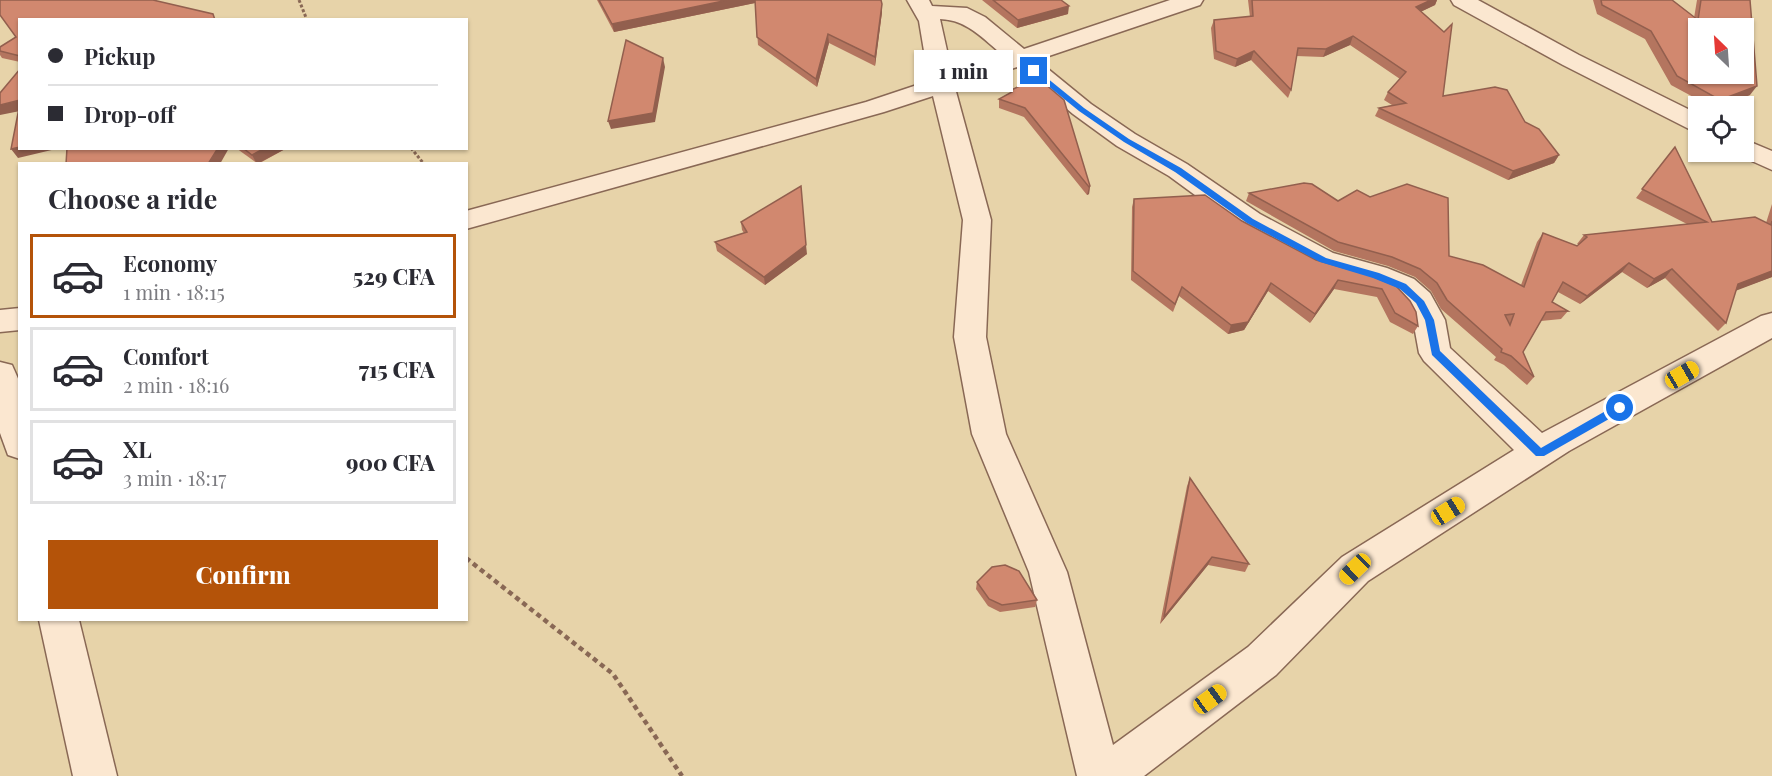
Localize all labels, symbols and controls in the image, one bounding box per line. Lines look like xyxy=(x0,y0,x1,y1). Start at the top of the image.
north arrow xyxy=(1688,18,1754,84)
map controls xyxy=(1688,18,1754,162)
text: Pickup xyxy=(84,41,155,71)
callout: 1 min xyxy=(914,50,1013,92)
text: 1 min xyxy=(939,57,988,84)
route end xyxy=(1020,57,1047,84)
button: locate xyxy=(1688,96,1754,162)
text: Drop-off xyxy=(84,99,175,129)
text: Choose a ride xyxy=(48,180,217,216)
text: Economy xyxy=(123,248,217,278)
icon: car xyxy=(51,249,105,303)
text: 529 CFA xyxy=(353,261,435,291)
text: 1 min · 18:15 xyxy=(123,278,225,305)
text: Comfort xyxy=(123,341,209,371)
icon: car xyxy=(51,342,105,396)
text: 715 CFA xyxy=(359,354,435,384)
car xyxy=(1662,358,1702,392)
text: 2 min · 18:16 xyxy=(123,371,229,398)
route start xyxy=(1606,394,1633,421)
text: XL xyxy=(123,434,152,464)
icon: car xyxy=(51,435,105,489)
text: 900 CFA xyxy=(346,447,435,477)
text: 3 min · 18:17 xyxy=(123,464,226,491)
car xyxy=(1428,494,1468,528)
button: Confirm xyxy=(48,540,438,609)
car xyxy=(1336,550,1374,588)
car xyxy=(1190,681,1230,717)

